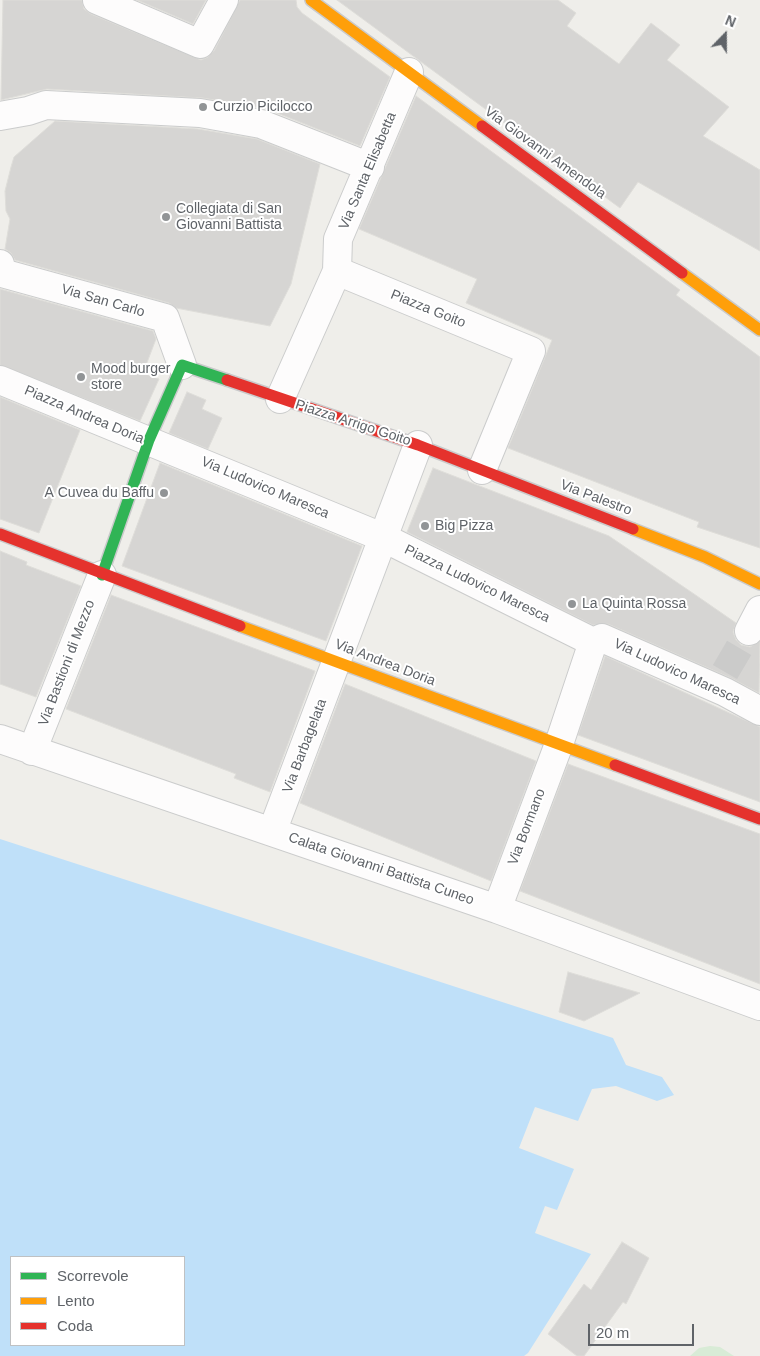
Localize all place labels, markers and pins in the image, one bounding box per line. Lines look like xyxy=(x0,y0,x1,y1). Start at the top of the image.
place label: Curzio Picilocco xyxy=(213,99,313,115)
marker: Curzio Picilocco xyxy=(197,101,209,113)
place label: Collegiata di San Giovanni Battista xyxy=(176,201,282,233)
marker: Collegiata di San Giovanni Battista xyxy=(160,211,172,223)
place label: Mood burger store xyxy=(91,361,170,394)
marker: Mood burger store xyxy=(75,371,87,383)
place label: A Cuvea du Baffu xyxy=(45,485,154,501)
marker: A Cuvea du Baffu xyxy=(158,487,170,499)
place label: Big Pizza xyxy=(435,518,493,534)
marker: Big Pizza xyxy=(419,520,431,532)
place label: La Quinta Rossa xyxy=(582,596,686,612)
marker: La Quinta Rossa xyxy=(566,598,578,610)

